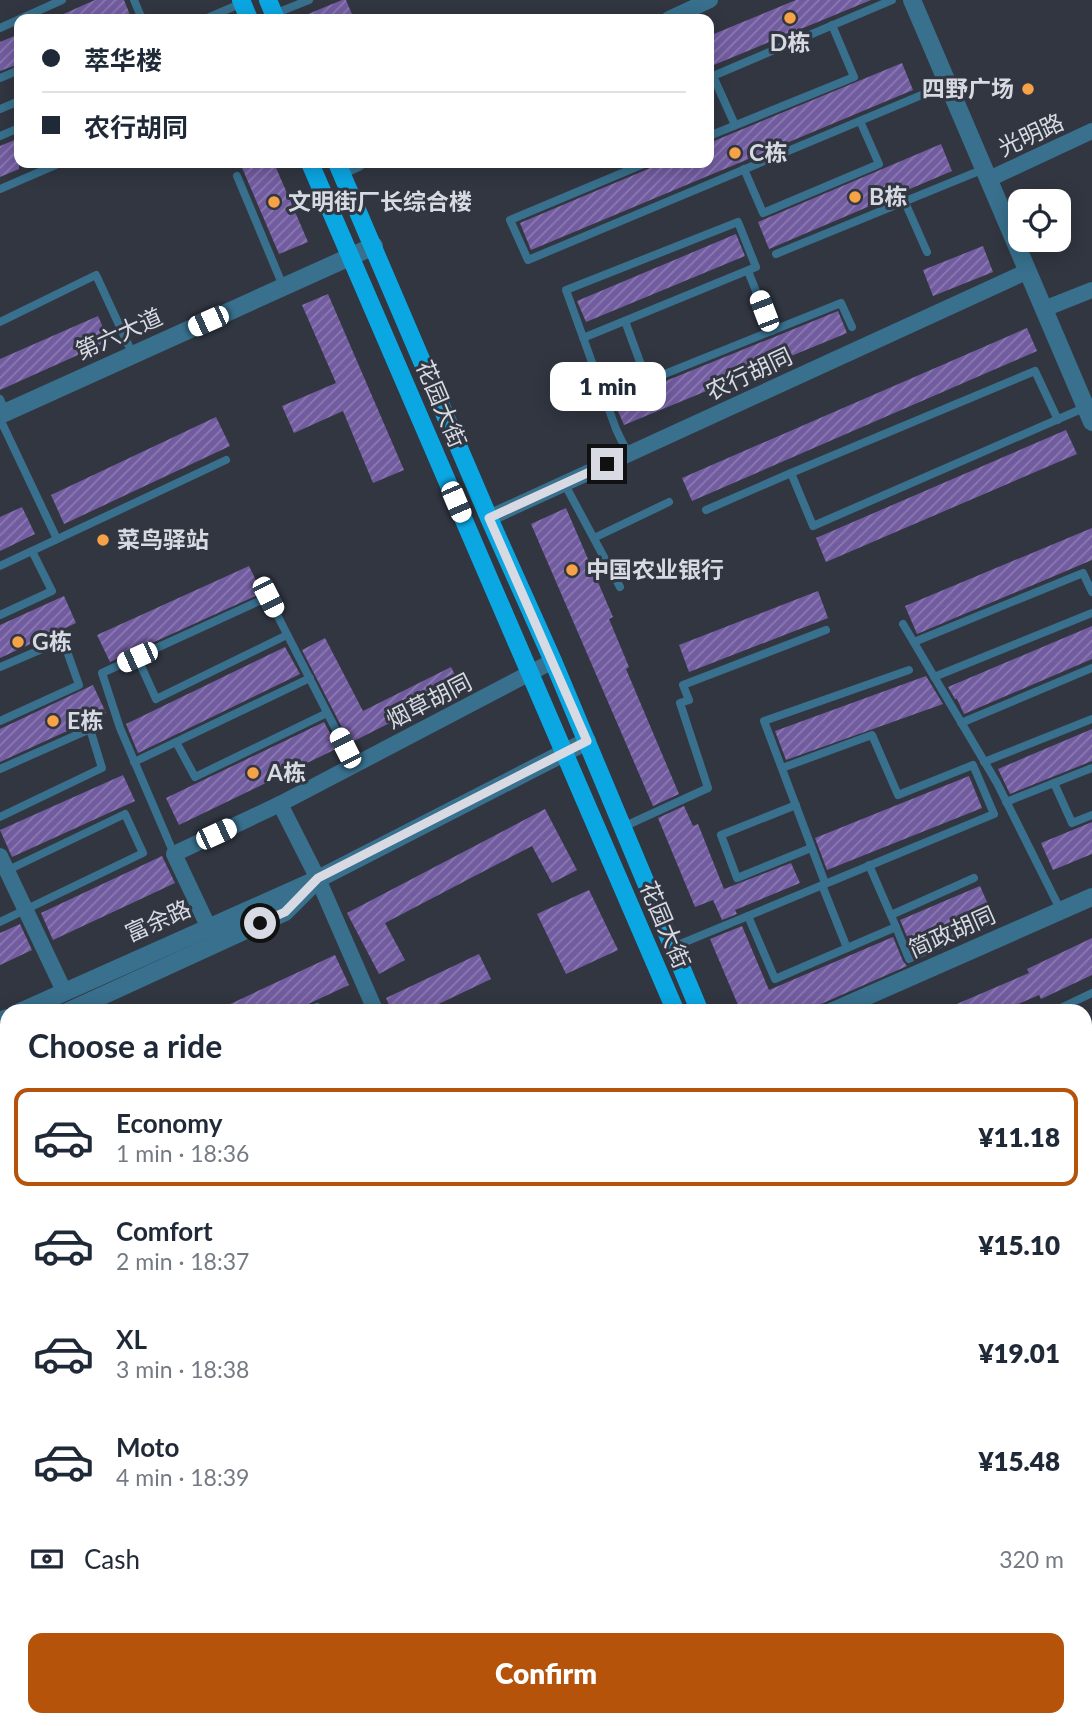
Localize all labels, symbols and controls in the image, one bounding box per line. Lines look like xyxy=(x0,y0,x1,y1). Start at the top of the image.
marker: D栋 xyxy=(782,10,798,26)
place label: D栋 xyxy=(770,28,810,56)
text: 萃华楼 xyxy=(84,44,162,76)
place label: 四野广场 xyxy=(922,74,1014,102)
marker: 四野广场 xyxy=(1020,81,1036,97)
street label: 光明路 xyxy=(993,107,1068,161)
text: 农行胡同 xyxy=(84,111,188,143)
place label: C栋 xyxy=(749,138,787,166)
marker: C栋 xyxy=(727,145,743,161)
place label: B栋 xyxy=(869,182,907,210)
place label: 文明街厂长综合楼 xyxy=(288,187,472,215)
marker: B栋 xyxy=(847,189,863,205)
map controls xyxy=(1008,189,1071,252)
button: locate xyxy=(1008,189,1071,252)
marker: 文明街厂长综合楼 xyxy=(266,194,282,210)
car xyxy=(747,288,782,334)
street label: 第六大道 xyxy=(71,302,166,365)
car xyxy=(185,303,232,339)
street label: 农行胡同 xyxy=(701,341,796,405)
street label: 花园大街 xyxy=(411,356,473,451)
callout: 1 min xyxy=(549,363,665,412)
text: 1 min xyxy=(579,372,637,400)
route end xyxy=(591,448,623,480)
car xyxy=(439,479,474,525)
place label: 菜鸟驿站 xyxy=(117,525,209,553)
marker: 菜鸟驿站 xyxy=(95,532,111,548)
place label: 中国农业银行 xyxy=(586,555,724,583)
marker: 中国农业银行 xyxy=(564,562,580,578)
car xyxy=(250,574,287,620)
place label: G栋 xyxy=(32,627,72,655)
marker: G栋 xyxy=(10,634,26,650)
car xyxy=(114,639,161,675)
street label: 烟草胡同 xyxy=(381,667,476,733)
place label: E栋 xyxy=(67,706,103,734)
marker: E栋 xyxy=(45,713,61,729)
car xyxy=(327,725,364,771)
place label: A栋 xyxy=(266,758,306,786)
marker: A栋 xyxy=(245,765,261,781)
car xyxy=(193,816,240,852)
street label: 花园大街 xyxy=(635,877,697,972)
street label: 富余路 xyxy=(120,893,195,947)
street label: 简政胡同 xyxy=(904,900,999,963)
route start xyxy=(244,907,276,939)
text: Choose a ride xyxy=(28,1026,222,1065)
icon: car xyxy=(32,1106,95,1169)
text: Economy xyxy=(116,1107,222,1139)
text: ¥11.18 xyxy=(978,1121,1060,1153)
text: 1 min · 18:36 xyxy=(116,1139,249,1167)
icon: car xyxy=(32,1214,95,1277)
text: Comfort xyxy=(116,1215,213,1247)
text: ¥15.10 xyxy=(978,1229,1060,1261)
text: 2 min · 18:37 xyxy=(116,1247,249,1275)
icon: car xyxy=(32,1322,95,1385)
text: XL xyxy=(116,1323,147,1355)
text: ¥19.01 xyxy=(978,1337,1060,1369)
text: 3 min · 18:38 xyxy=(116,1355,249,1383)
icon: car xyxy=(32,1430,95,1493)
text: Moto xyxy=(116,1431,179,1463)
text: ¥15.48 xyxy=(978,1445,1060,1477)
text: 4 min · 18:39 xyxy=(116,1463,249,1491)
icon: cash xyxy=(28,1540,66,1578)
text: Cash xyxy=(84,1543,140,1575)
text: 320 m xyxy=(999,1545,1064,1573)
button: Confirm xyxy=(28,1633,1064,1713)

